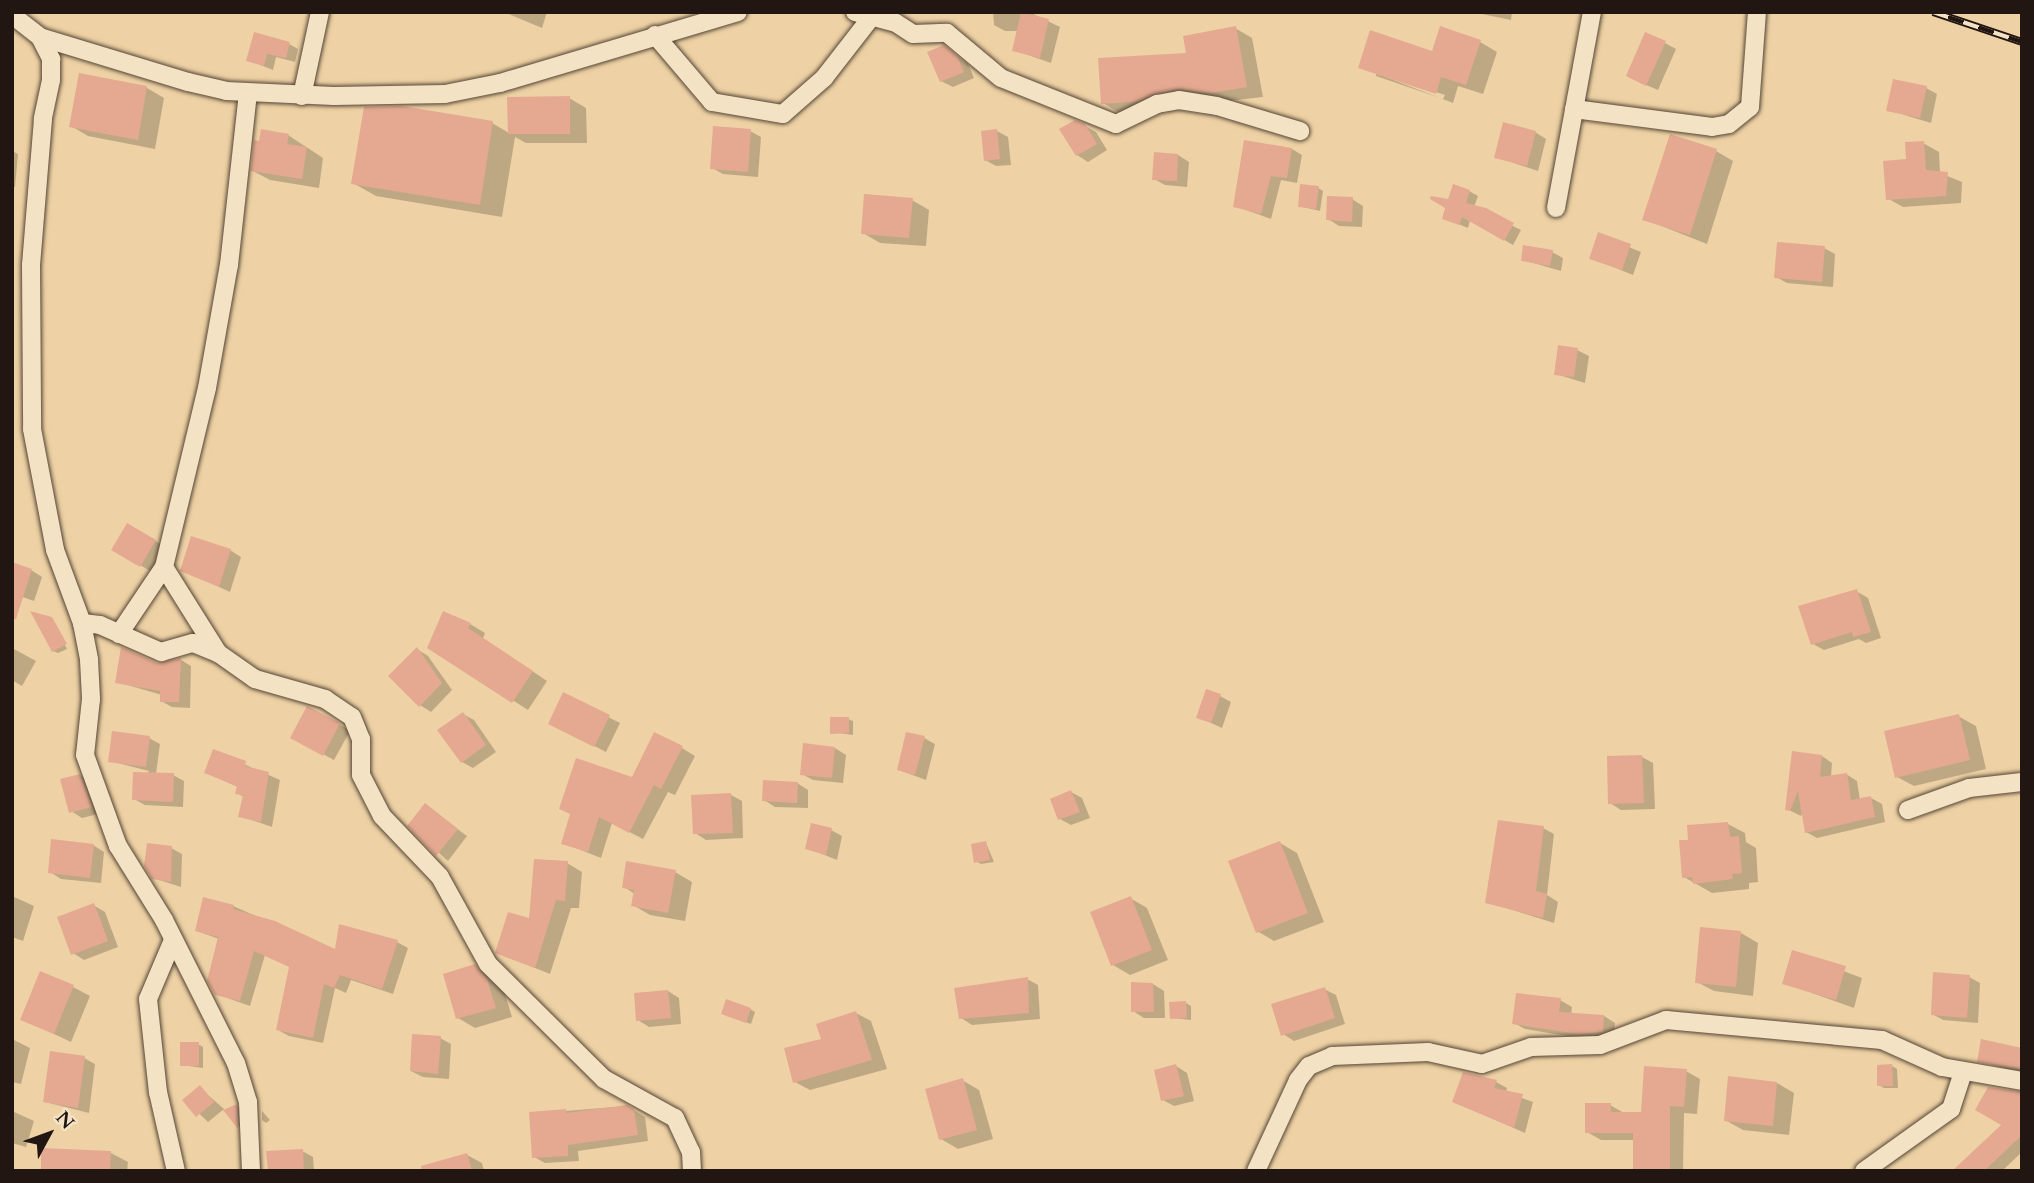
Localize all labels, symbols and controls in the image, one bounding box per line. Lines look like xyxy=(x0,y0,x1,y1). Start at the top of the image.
north arrow xyxy=(14,1099,84,1169)
text: N xyxy=(50,1105,80,1135)

